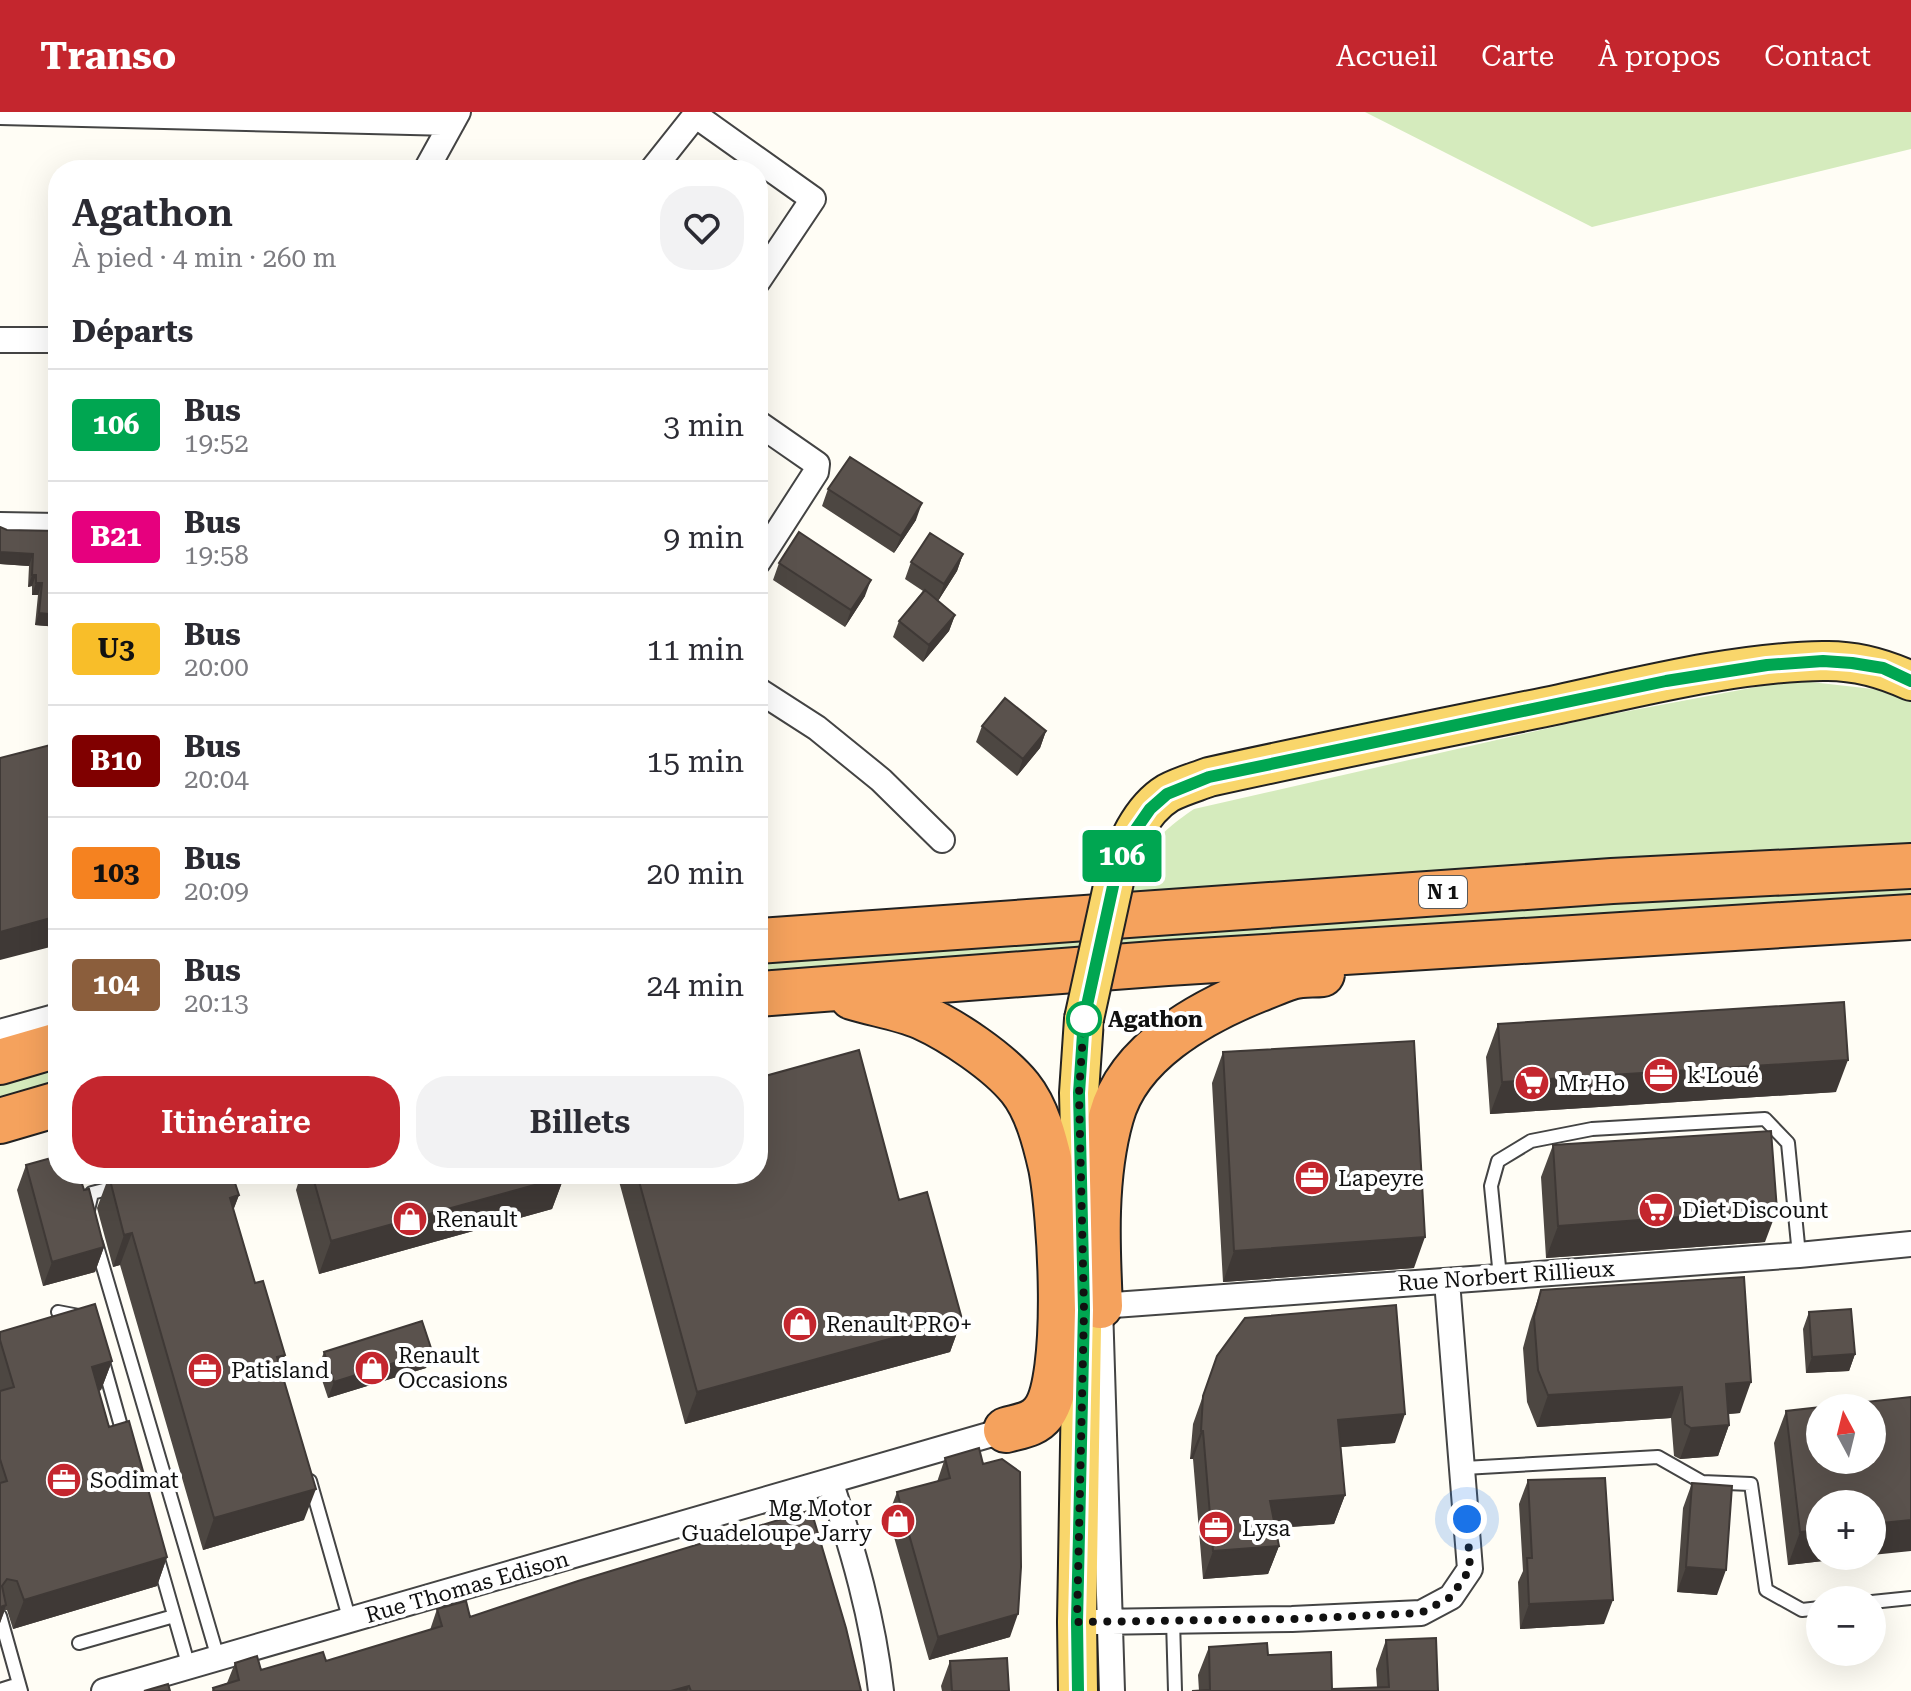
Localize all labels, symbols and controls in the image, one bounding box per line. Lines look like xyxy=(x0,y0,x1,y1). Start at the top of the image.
text: Transo xyxy=(40,34,176,78)
text: Accueil xyxy=(1336,40,1437,73)
text: Carte xyxy=(1481,40,1554,73)
text: À propos xyxy=(1598,40,1720,73)
text: Contact xyxy=(1764,40,1871,73)
button: heart xyxy=(660,186,744,270)
text: Agathon xyxy=(72,191,233,235)
text: À pied · 4 min · 260 m xyxy=(72,243,336,273)
text: Départs xyxy=(72,314,193,349)
text: Bus xyxy=(184,393,241,428)
text: 106 xyxy=(92,408,140,441)
text: 3 min xyxy=(663,408,744,443)
text: 19:52 xyxy=(184,428,249,458)
text: Bus xyxy=(184,505,241,540)
text: B21 xyxy=(90,520,142,553)
text: 9 min xyxy=(663,520,744,555)
text: 19:58 xyxy=(184,540,249,570)
text: Bus xyxy=(184,617,241,652)
text: U3 xyxy=(97,632,135,665)
text: 11 min xyxy=(647,632,744,667)
text: 20:00 xyxy=(184,652,249,682)
text: Bus xyxy=(184,729,241,764)
text: B10 xyxy=(90,744,142,777)
text: 15 min xyxy=(647,744,744,779)
text: 20:04 xyxy=(184,764,249,794)
line badge: 106 xyxy=(1076,830,1168,882)
text: 106 xyxy=(1098,839,1146,872)
text: Bus xyxy=(184,841,241,876)
text: 103 xyxy=(92,856,140,889)
text: 20 min xyxy=(647,856,744,891)
text: 20:09 xyxy=(184,876,249,906)
road number: N 1 xyxy=(1419,876,1467,908)
text: Bus xyxy=(184,953,241,988)
text: 104 xyxy=(92,968,140,1001)
text: 24 min xyxy=(647,968,744,1003)
text: 20:13 xyxy=(184,988,249,1018)
marker: Agathon xyxy=(1067,1002,1101,1036)
place label: Agathon xyxy=(1108,1007,1203,1032)
office icon: k'Loué xyxy=(1642,1056,1680,1094)
place label: k'Loué xyxy=(1687,1063,1759,1088)
supermarket icon: Mr Ho xyxy=(1513,1064,1551,1102)
place label: Mr Ho xyxy=(1558,1071,1625,1096)
button: Itinéraire xyxy=(72,1076,400,1168)
button: Billets xyxy=(416,1076,744,1168)
office icon: Lapeyre xyxy=(1293,1159,1331,1197)
place label: Lapeyre xyxy=(1338,1166,1424,1191)
supermarket icon: Diet Discount xyxy=(1637,1191,1675,1229)
place label: Diet Discount xyxy=(1682,1198,1828,1223)
shop icon: Renault xyxy=(391,1200,429,1238)
place label: Renault xyxy=(436,1207,518,1232)
street label: Rue Norbert Rillieux xyxy=(1397,1256,1616,1296)
shop icon: Renault PRO+ xyxy=(781,1305,819,1343)
place label: Renault PRO+ xyxy=(826,1312,972,1337)
place label: Renault Occasions xyxy=(398,1343,508,1393)
shop icon: Renault Occasions xyxy=(353,1349,391,1387)
office icon: Patisland xyxy=(186,1351,224,1389)
place label: Patisland xyxy=(231,1358,329,1383)
north arrow xyxy=(1806,1394,1886,1474)
map controls xyxy=(1806,1394,1886,1666)
office icon: Sodimat xyxy=(45,1461,83,1499)
place label: Sodimat xyxy=(90,1468,179,1493)
button: + xyxy=(1806,1490,1886,1570)
place label: Mg Motor Guadeloupe Jarry xyxy=(682,1496,872,1546)
your location xyxy=(1447,1499,1487,1539)
shop icon: Mg Motor Guadeloupe Jarry xyxy=(879,1502,917,1540)
office icon: Lysa xyxy=(1197,1509,1235,1547)
place label: Lysa xyxy=(1242,1516,1290,1541)
street label: Rue Thomas Edison xyxy=(363,1546,571,1628)
button: − xyxy=(1806,1586,1886,1666)

